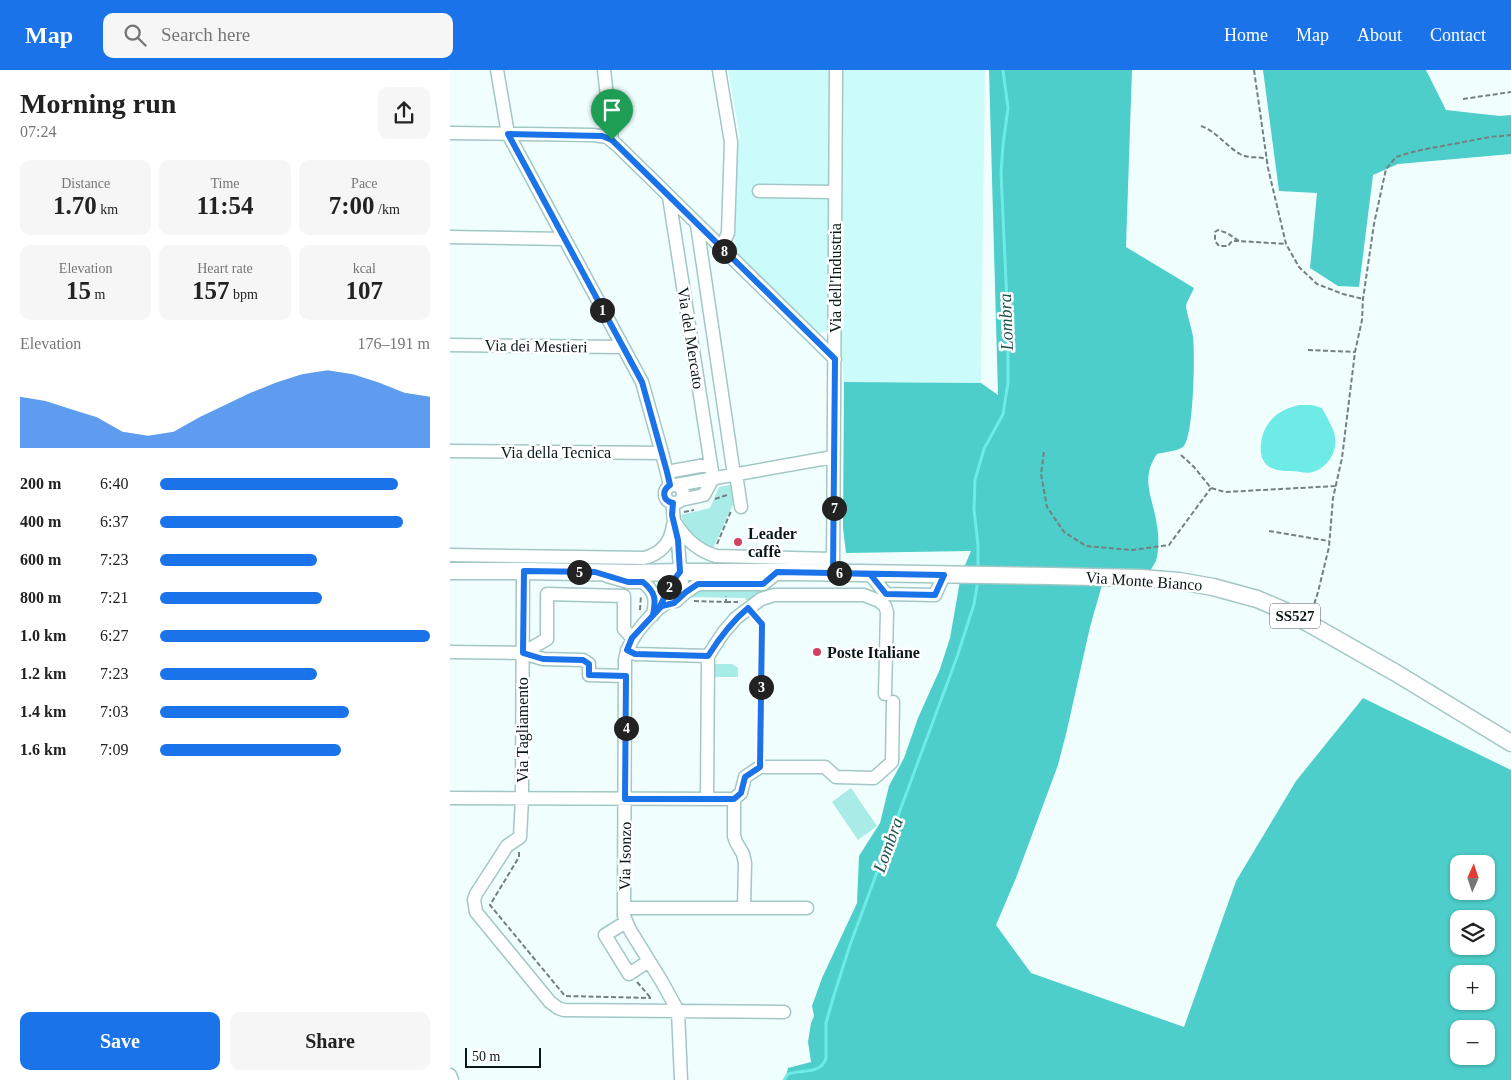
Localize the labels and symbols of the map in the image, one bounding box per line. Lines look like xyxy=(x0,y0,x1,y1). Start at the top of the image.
pin xyxy=(591,89,633,140)
street label: Via dell'Industria xyxy=(827,223,844,333)
pin: 8 xyxy=(712,238,736,264)
street label: Via del Mercato xyxy=(675,286,707,390)
water label: Lombra xyxy=(995,293,1017,352)
pin: 1 xyxy=(590,298,614,322)
street label: Via dei Mestieri xyxy=(484,337,588,355)
street label: Via della Tecnica xyxy=(501,444,611,461)
pin: 7 xyxy=(822,496,846,520)
place label: Leader caffè xyxy=(748,525,797,560)
marker: Leader caffè xyxy=(732,536,744,548)
pin: 5 xyxy=(566,560,592,584)
pin: 6 xyxy=(826,560,852,586)
street label: Via Monte Bianco xyxy=(1085,568,1203,594)
pin: 2 xyxy=(656,574,682,600)
road number: SS527 xyxy=(1270,604,1320,628)
place label: Poste Italiane xyxy=(827,644,920,661)
marker: Poste Italiane xyxy=(811,646,823,658)
pin: 3 xyxy=(748,674,774,700)
street label: Via Tagliamento xyxy=(514,677,532,783)
pin: 4 xyxy=(614,716,638,740)
water label: Lombra xyxy=(869,815,907,876)
street label: Via Isonzo xyxy=(616,821,634,891)
north arrow xyxy=(1450,855,1495,900)
scale bar xyxy=(465,1045,541,1068)

